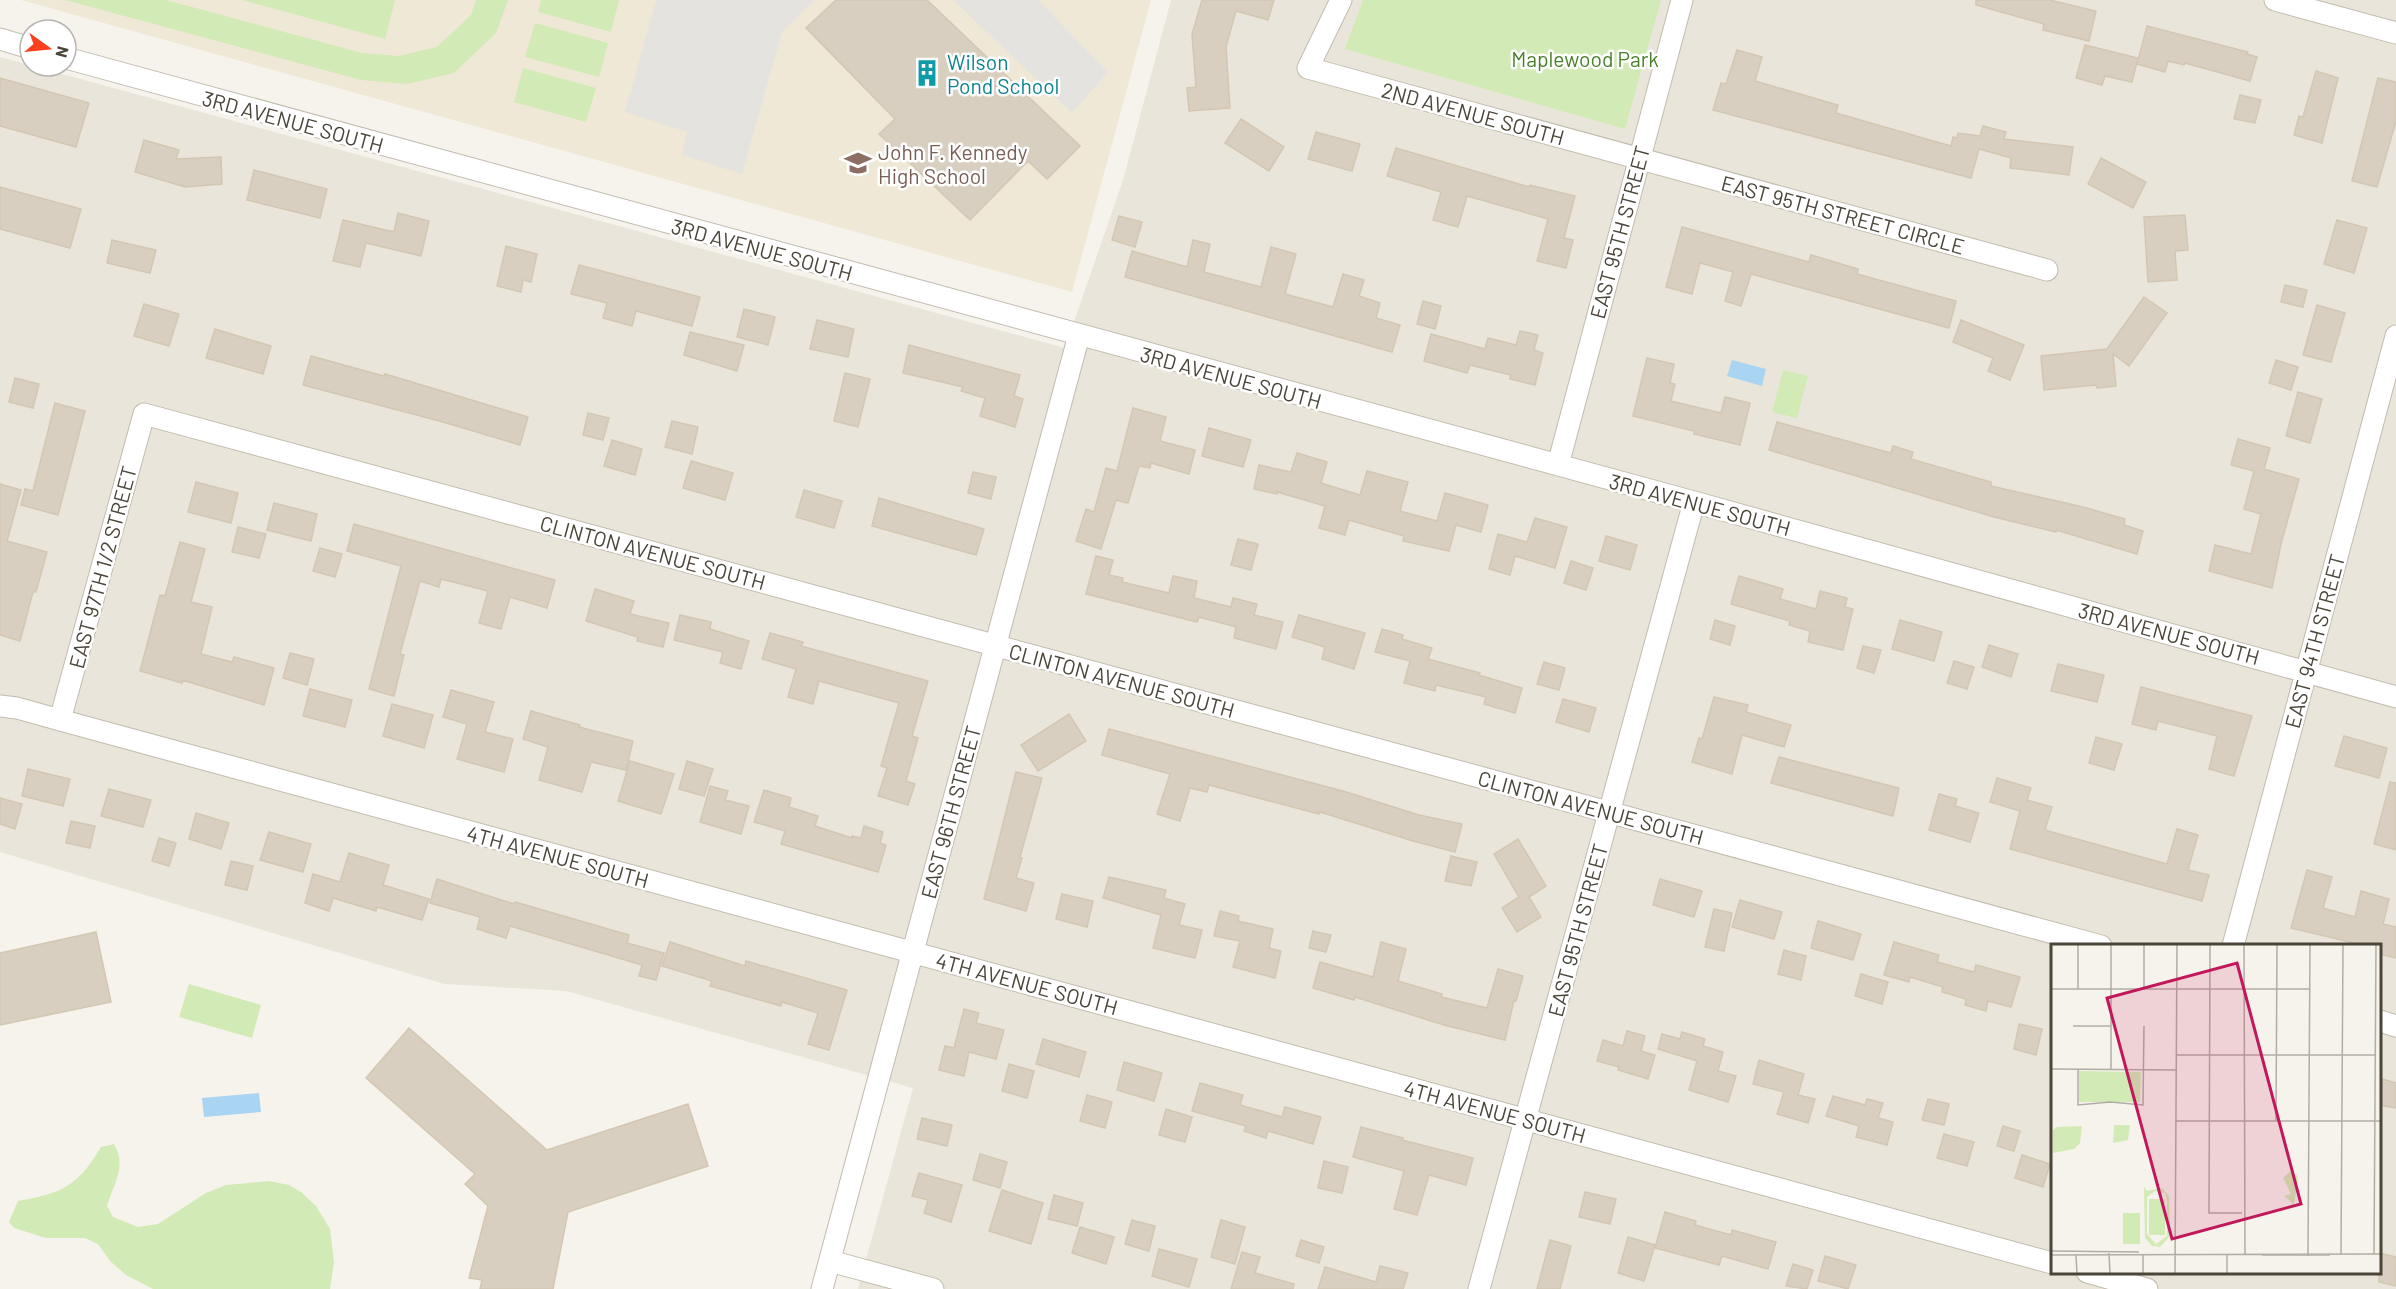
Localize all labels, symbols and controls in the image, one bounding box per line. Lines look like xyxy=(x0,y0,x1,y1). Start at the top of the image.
north arrow xyxy=(18,18,78,78)
text: N xyxy=(52,44,74,60)
park label: Maplewood Park xyxy=(1511,46,1659,71)
place label: Wilson Pond School xyxy=(947,49,1059,98)
building icon: Wilson Pond School xyxy=(912,58,942,88)
street label: 2ND AVENUE SOUTH xyxy=(1379,77,1567,149)
street label: 3RD AVENUE SOUTH xyxy=(200,85,386,157)
place label: John F. Kennedy High School xyxy=(878,139,1028,188)
street label: EAST 95TH STREET xyxy=(1584,143,1654,321)
school or university icon: John F. Kennedy High School xyxy=(843,148,873,178)
street label: EAST 95TH STREET CIRCLE xyxy=(1719,169,1967,259)
street label: 3RD AVENUE SOUTH xyxy=(669,213,855,285)
street label: 3RD AVENUE SOUTH xyxy=(1138,341,1324,413)
street label: EAST 97TH 1/2 STREET xyxy=(63,463,141,671)
street label: 3RD AVENUE SOUTH xyxy=(1607,468,1793,540)
street label: CLINTON AVENUE SOUTH xyxy=(537,510,769,594)
street label: EAST 94TH STREET xyxy=(2279,551,2349,731)
street label: 3RD AVENUE SOUTH xyxy=(2076,597,2262,669)
street label: CLINTON AVENUE SOUTH xyxy=(1006,638,1238,722)
street label: EAST 96TH STREET xyxy=(915,723,985,901)
street label: CLINTON AVENUE SOUTH xyxy=(1475,765,1707,849)
street label: 4TH AVENUE SOUTH xyxy=(464,820,652,892)
street label: EAST 95TH STREET xyxy=(1542,841,1612,1019)
inset map xyxy=(2051,944,2381,1274)
street label: 4TH AVENUE SOUTH xyxy=(933,947,1121,1019)
street label: 4TH AVENUE SOUTH xyxy=(1401,1075,1589,1147)

